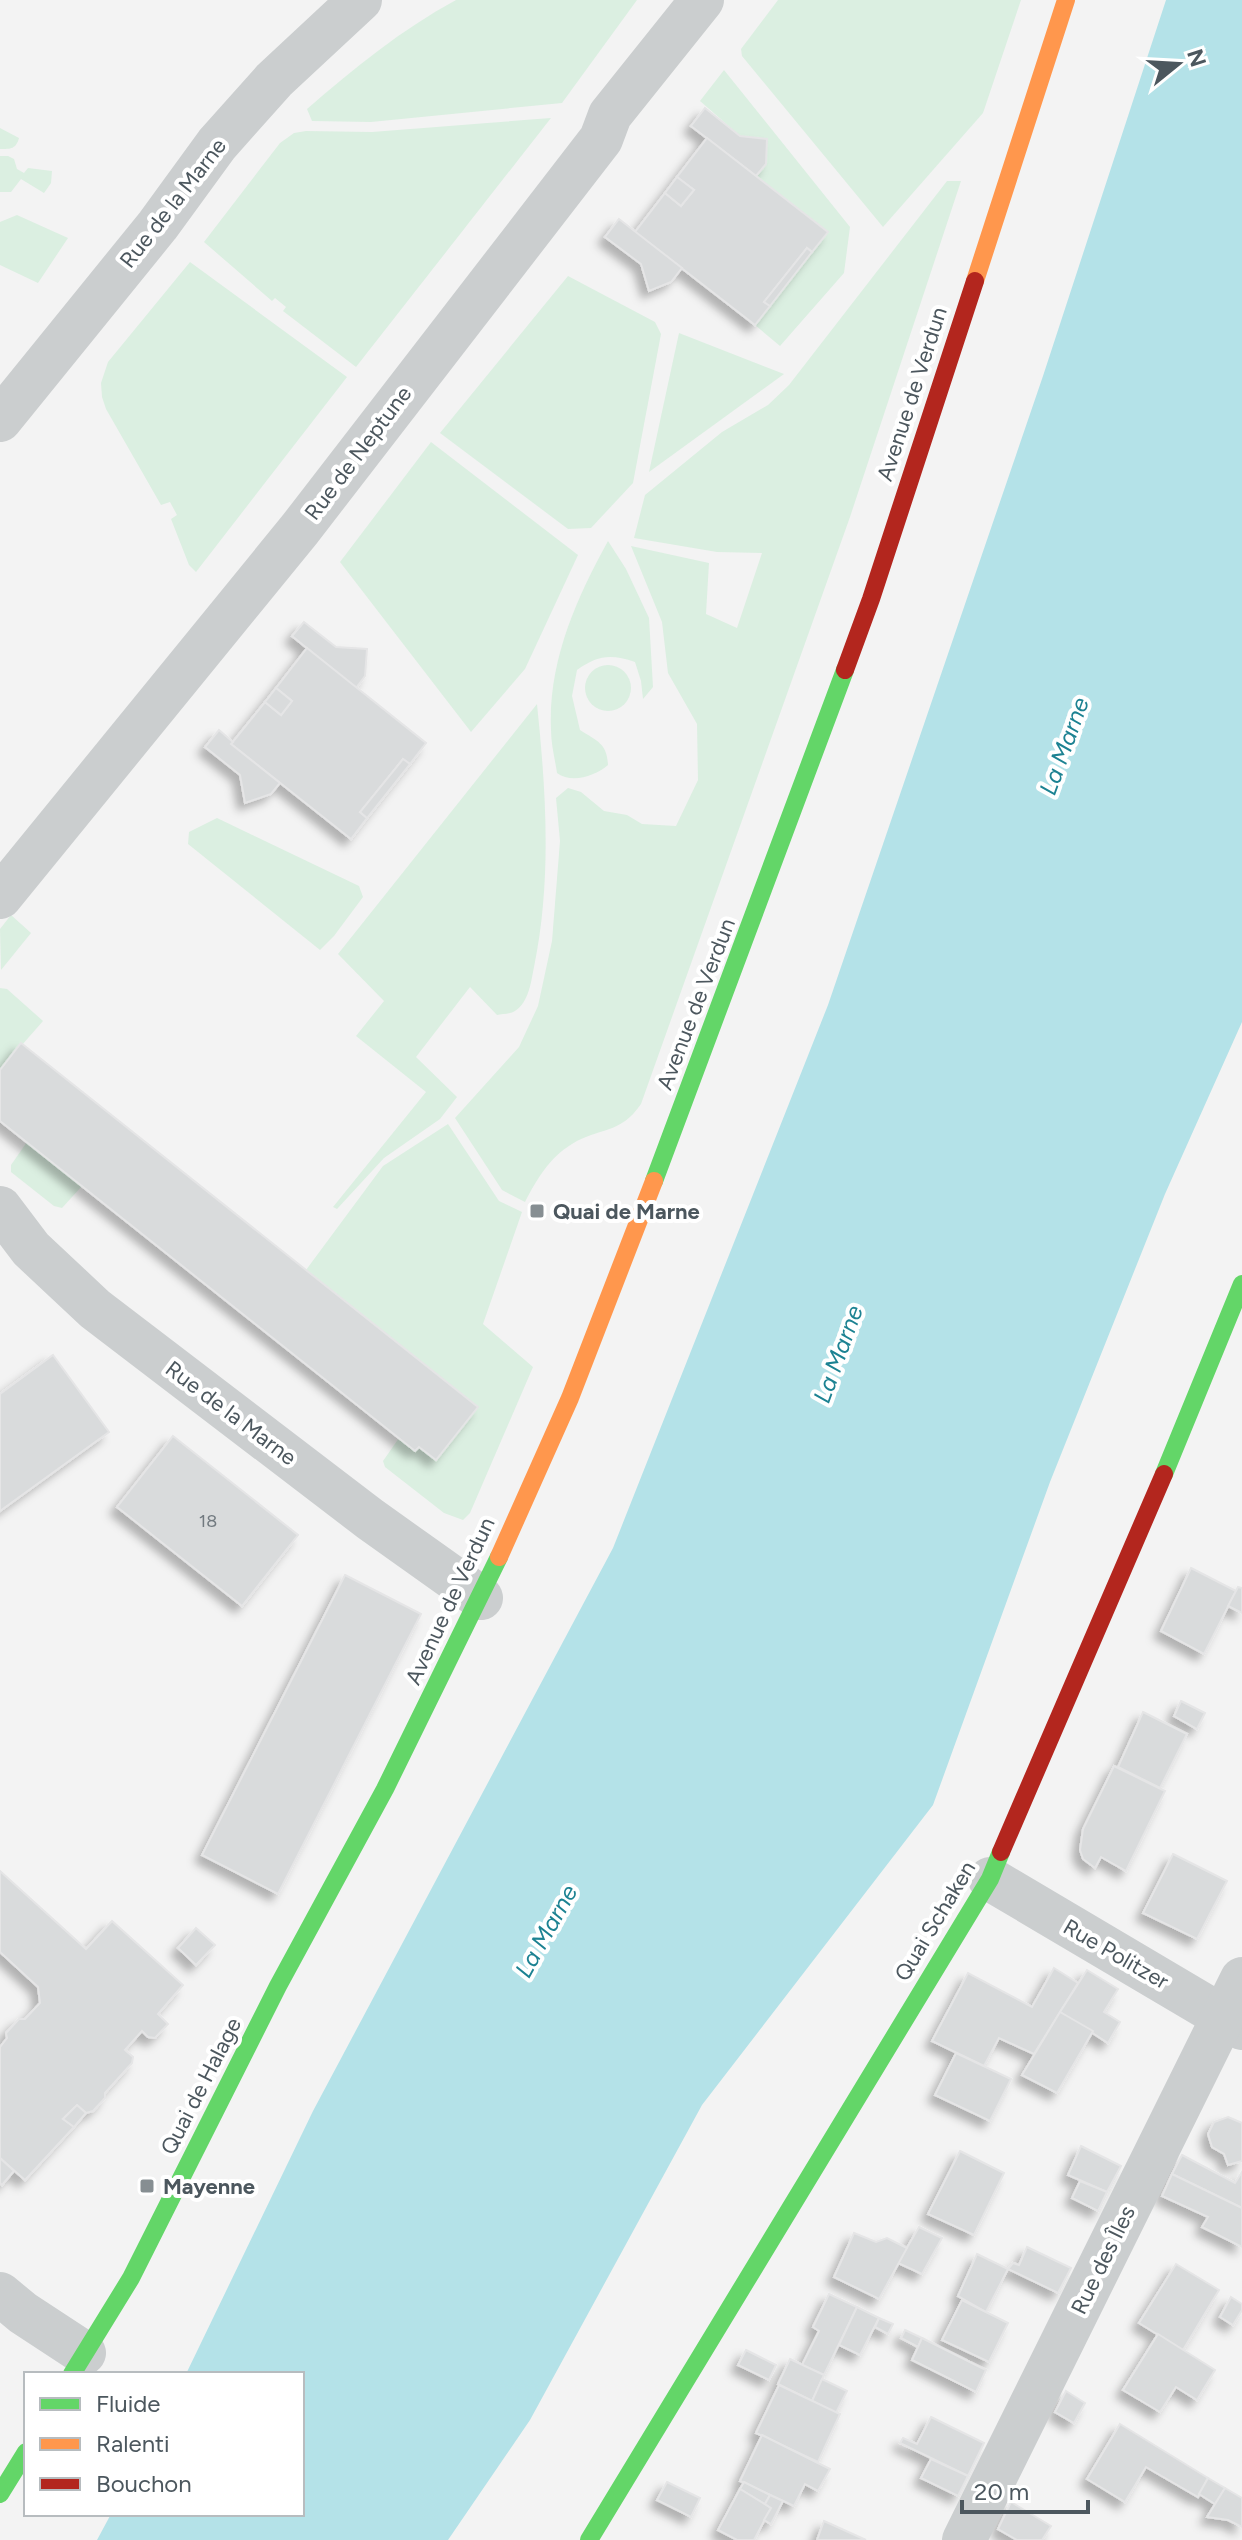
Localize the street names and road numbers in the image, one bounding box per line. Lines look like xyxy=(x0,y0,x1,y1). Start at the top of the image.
street label: Rue de la Marne xyxy=(114,133,232,273)
street label: Avenue de Verdun xyxy=(871,304,953,484)
street label: Rue de Neptune xyxy=(299,381,417,525)
street label: Avenue de Verdun xyxy=(651,914,741,1094)
street label: Rue de la Marne xyxy=(160,1355,302,1471)
street label: Avenue de Verdun xyxy=(399,1513,501,1689)
street label: Quai Schaken xyxy=(889,1856,981,1986)
street label: Rue Politzer xyxy=(1058,1913,1174,1995)
street label: Quai de Halage xyxy=(155,2013,247,2159)
street label: Rue des Îles xyxy=(1065,2201,1141,2319)

